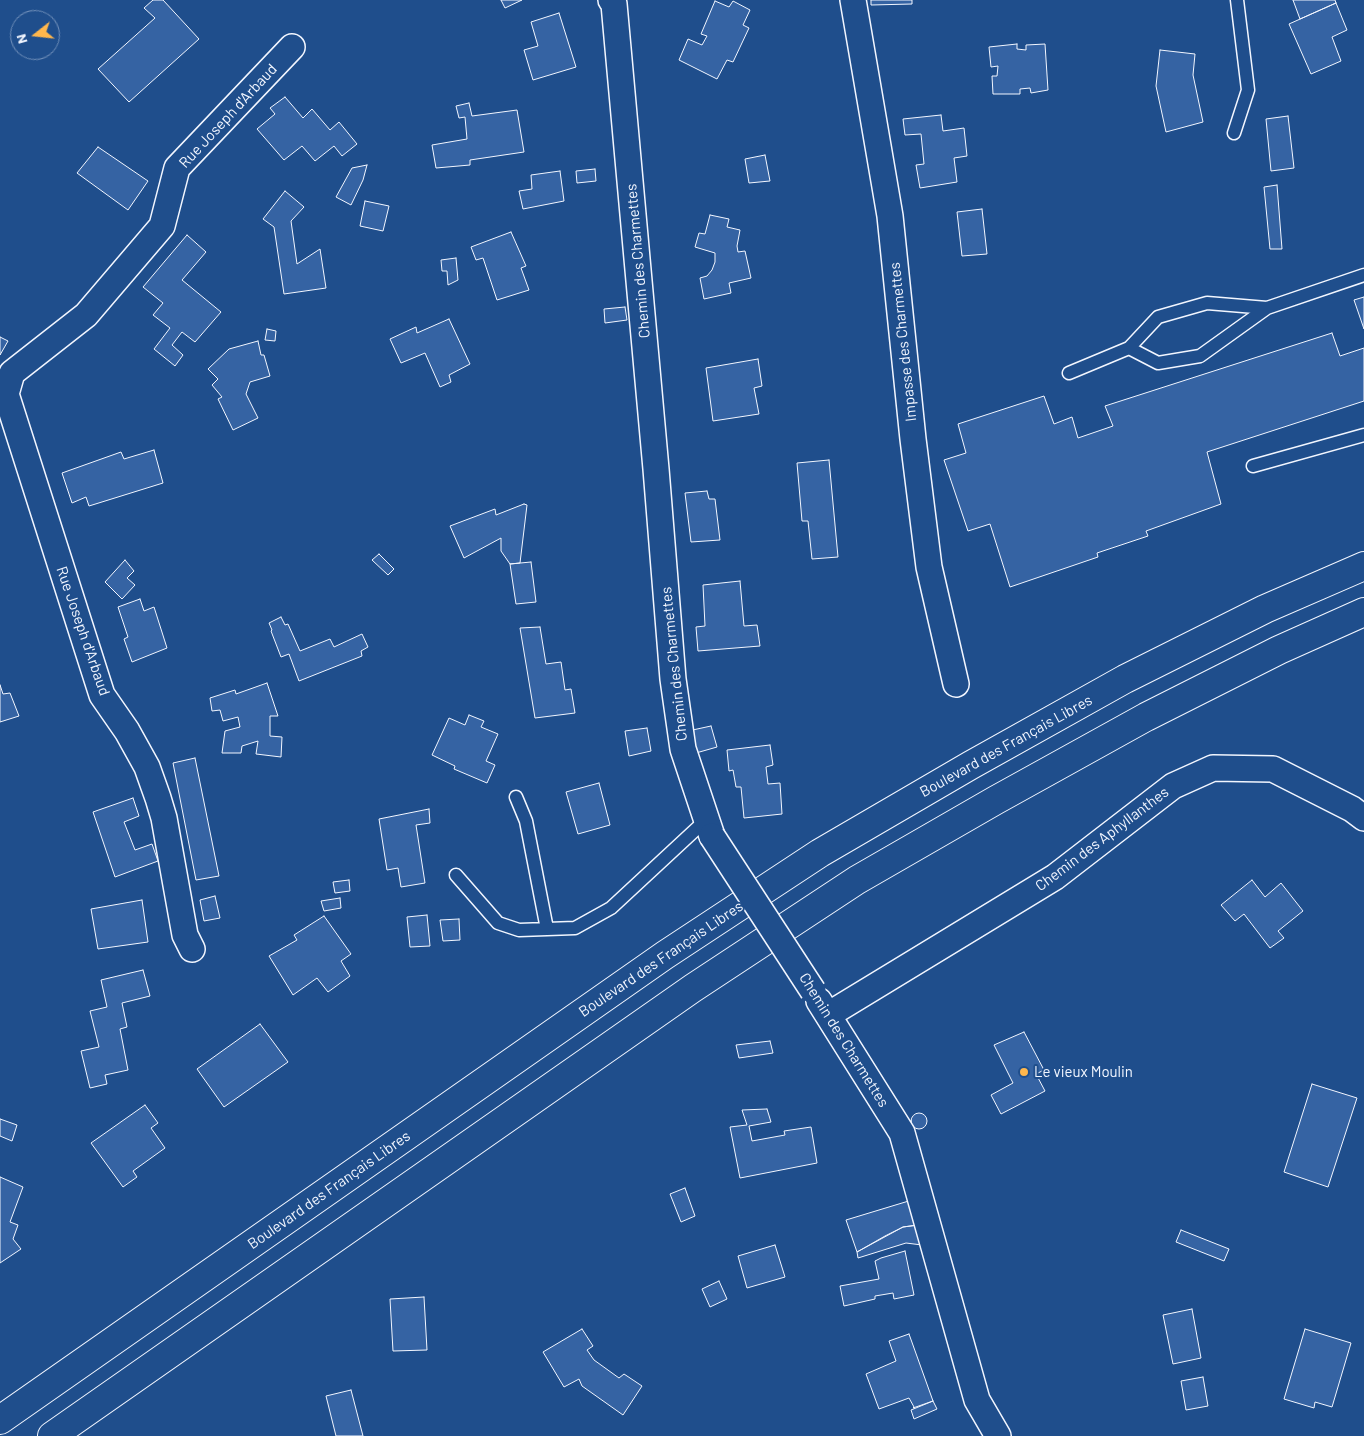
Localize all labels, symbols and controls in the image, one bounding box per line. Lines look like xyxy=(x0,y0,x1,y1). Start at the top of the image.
north arrow xyxy=(10,10,60,60)
text: N xyxy=(12,32,31,46)
street label: Rue Joseph d'Arbaud xyxy=(175,60,281,172)
street label: Chemin des Charmettes xyxy=(622,183,654,339)
street label: Impasse des Charmettes xyxy=(886,262,920,422)
street label: Rue Joseph d'Arbaud xyxy=(52,564,114,698)
street label: Chemin des Charmettes xyxy=(657,586,691,742)
street label: Boulevard des Français Libres xyxy=(917,691,1095,801)
street label: Chemin des Aphyllanthes xyxy=(1032,783,1172,895)
street label: Boulevard des Français Libres xyxy=(575,897,747,1021)
street label: Chemin des Charmettes xyxy=(795,970,893,1110)
place label: Le vieux Moulin xyxy=(1034,1063,1133,1081)
marker: Le vieux Moulin xyxy=(1018,1066,1030,1078)
street label: Boulevard des Français Libres xyxy=(244,1127,414,1253)

